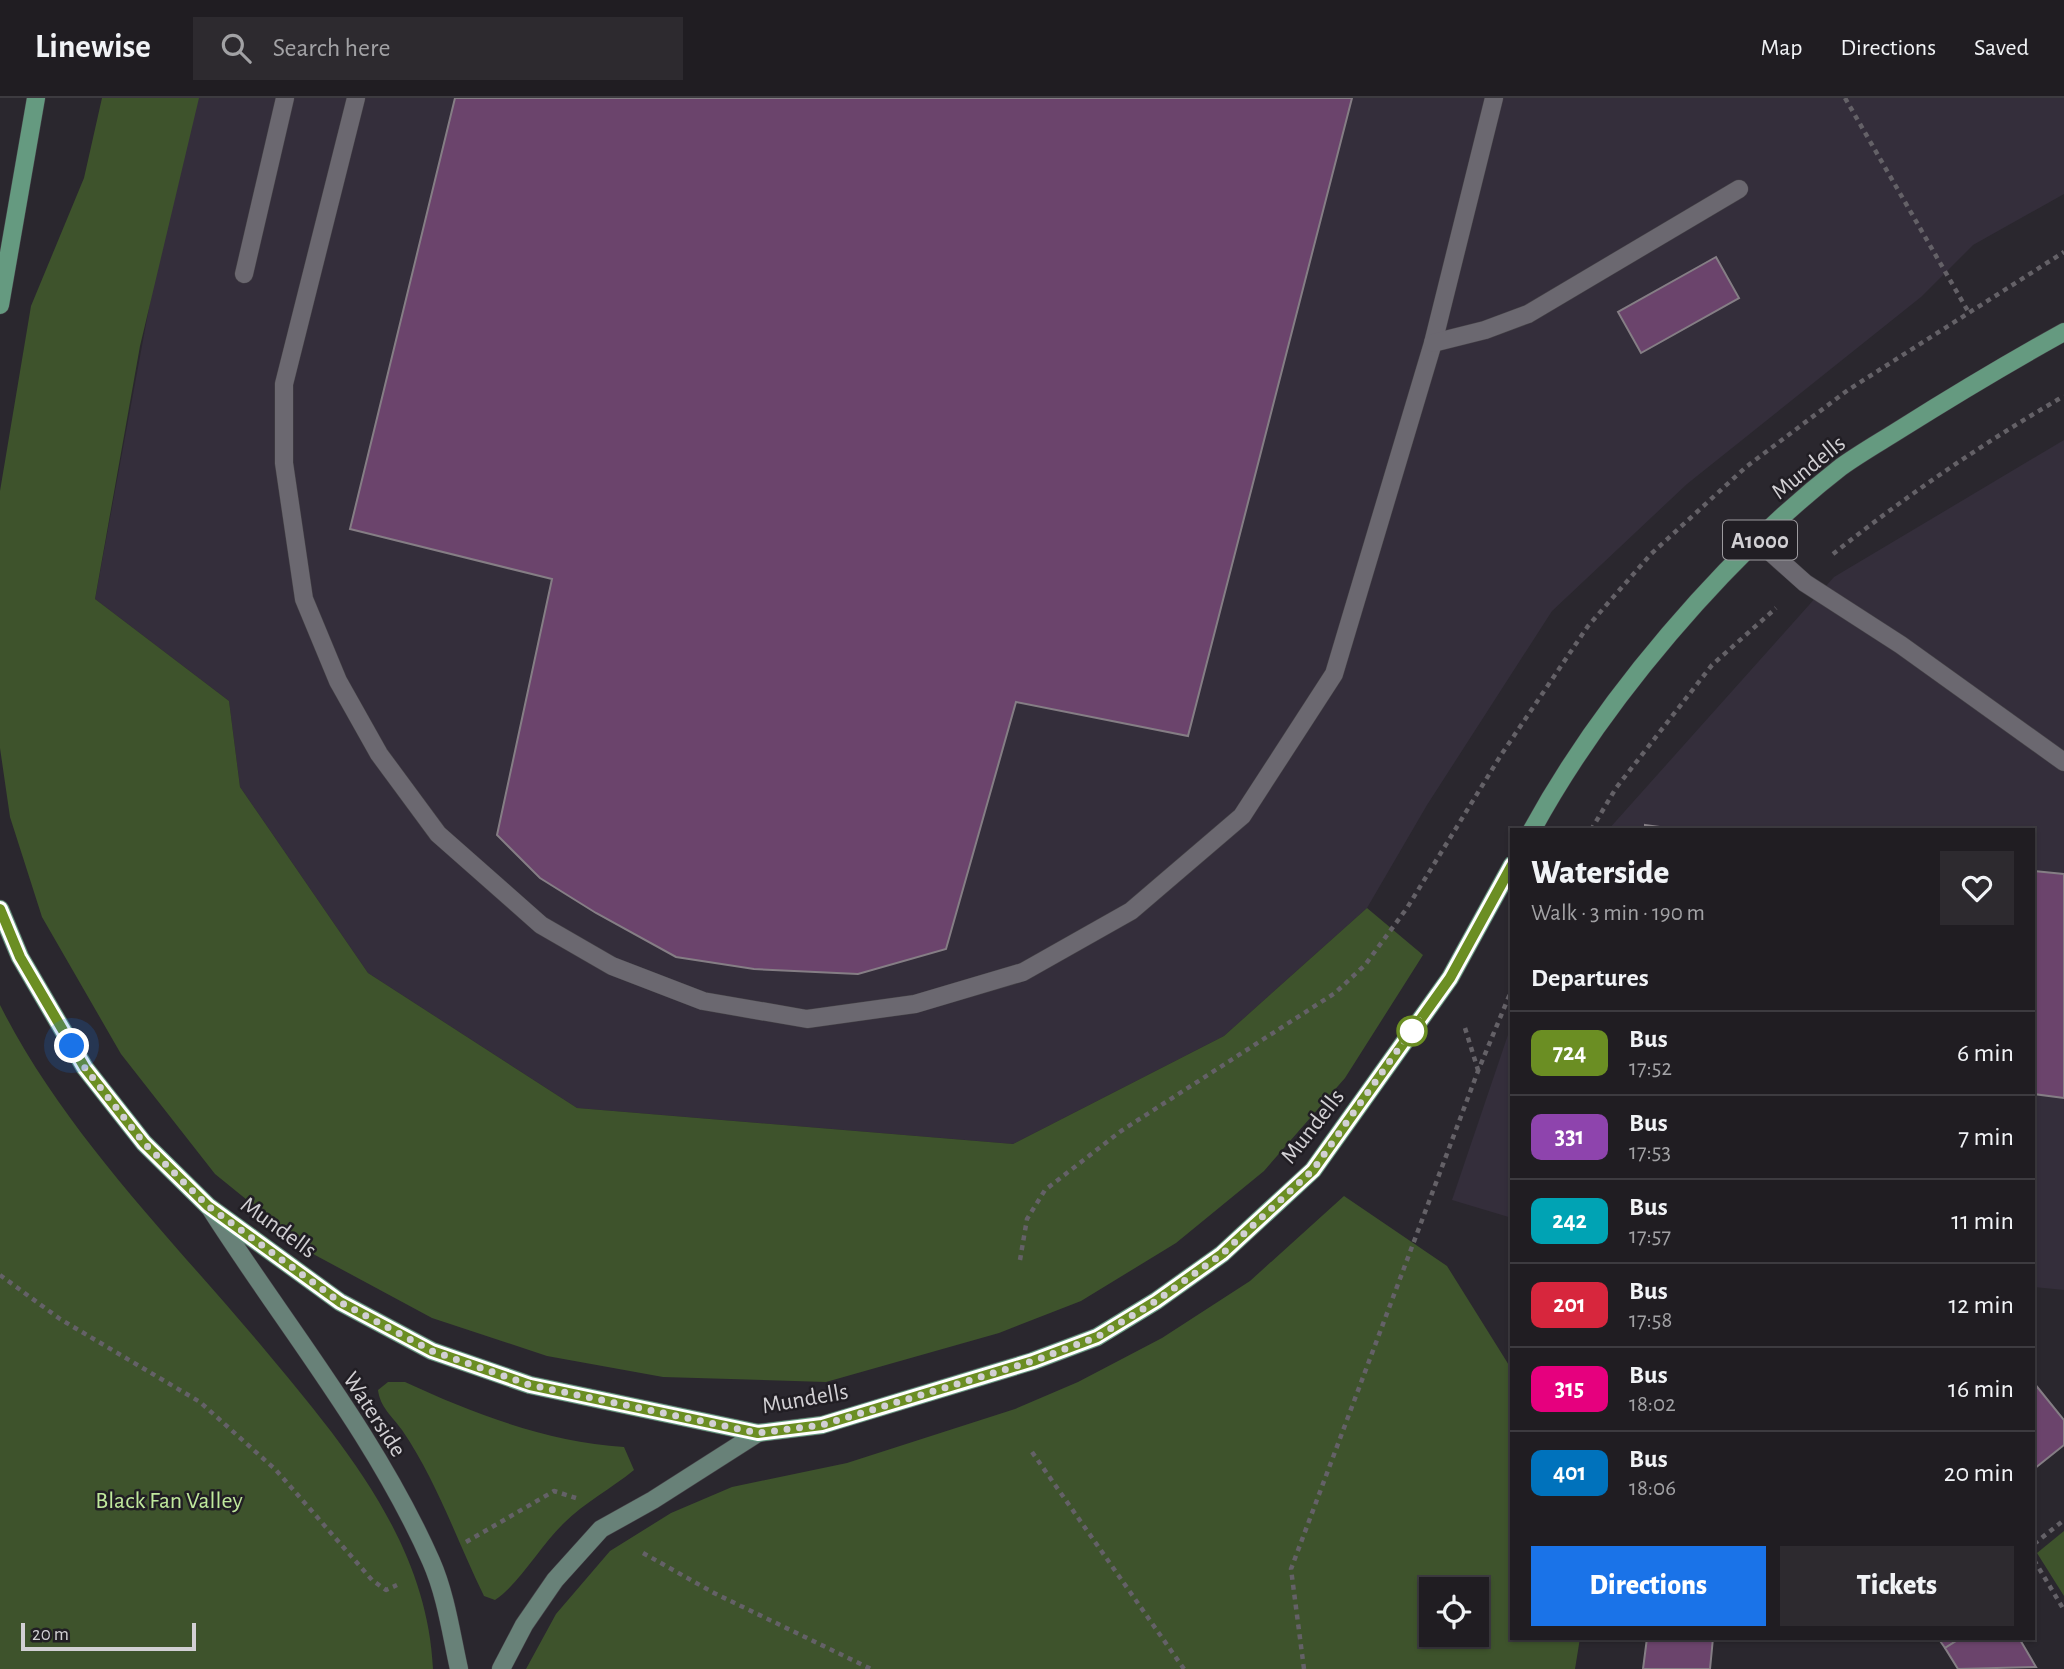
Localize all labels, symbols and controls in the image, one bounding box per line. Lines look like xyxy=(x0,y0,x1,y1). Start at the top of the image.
search box xyxy=(193,17,683,80)
icon: search xyxy=(217,29,255,67)
text: Linewise xyxy=(35,31,151,64)
text: Search here xyxy=(273,35,390,61)
text: Map xyxy=(1760,36,1802,60)
text: Directions xyxy=(1840,36,1936,60)
text: Saved xyxy=(1974,36,2029,60)
street label: Mundells xyxy=(1767,431,1850,505)
road number: A1000 xyxy=(1723,520,1797,560)
button: heart xyxy=(1940,851,2014,925)
text: Waterside xyxy=(1531,857,1669,890)
text: Walk · 3 min · 190 m xyxy=(1531,902,1705,925)
text: Departures xyxy=(1531,965,1649,991)
unlabelled marker xyxy=(1397,1016,1427,1046)
text: Bus xyxy=(1629,1026,1668,1052)
your location xyxy=(54,1028,89,1063)
text: 6 min xyxy=(1957,1040,2014,1066)
text: 724 xyxy=(1553,1041,1586,1065)
text: 17:52 xyxy=(1629,1057,1672,1080)
street label: Mundells xyxy=(1277,1085,1349,1168)
text: Bus xyxy=(1629,1110,1668,1136)
text: 7 min xyxy=(1958,1124,2014,1150)
text: 331 xyxy=(1555,1125,1584,1149)
text: 17:53 xyxy=(1629,1141,1671,1164)
street label: Mundells xyxy=(236,1193,321,1263)
text: Bus xyxy=(1629,1194,1668,1220)
text: 11 min xyxy=(1951,1208,2014,1234)
text: 242 xyxy=(1552,1209,1587,1233)
text: 17:57 xyxy=(1629,1225,1671,1248)
text: Bus xyxy=(1629,1278,1668,1304)
text: 12 min xyxy=(1948,1292,2014,1318)
text: 201 xyxy=(1553,1293,1586,1317)
text: 17:58 xyxy=(1629,1309,1672,1332)
text: Bus xyxy=(1629,1362,1668,1388)
street label: Waterside xyxy=(338,1368,410,1461)
text: 16 min xyxy=(1948,1376,2014,1402)
text: 315 xyxy=(1555,1377,1584,1401)
street label: Mundells xyxy=(760,1380,850,1418)
text: 18:02 xyxy=(1629,1393,1676,1416)
text: Bus xyxy=(1629,1446,1668,1472)
text: 20 min xyxy=(1944,1460,2014,1486)
text: 401 xyxy=(1553,1461,1586,1485)
text: 18:06 xyxy=(1629,1477,1676,1500)
park label: Black Fan Valley xyxy=(95,1489,243,1513)
button: Directions xyxy=(1531,1546,1766,1626)
button: Tickets xyxy=(1780,1546,2014,1626)
map controls xyxy=(1419,1577,1489,1647)
button: locate xyxy=(1419,1577,1489,1647)
scale bar xyxy=(21,1620,196,1652)
text: 20 m xyxy=(32,1625,69,1644)

